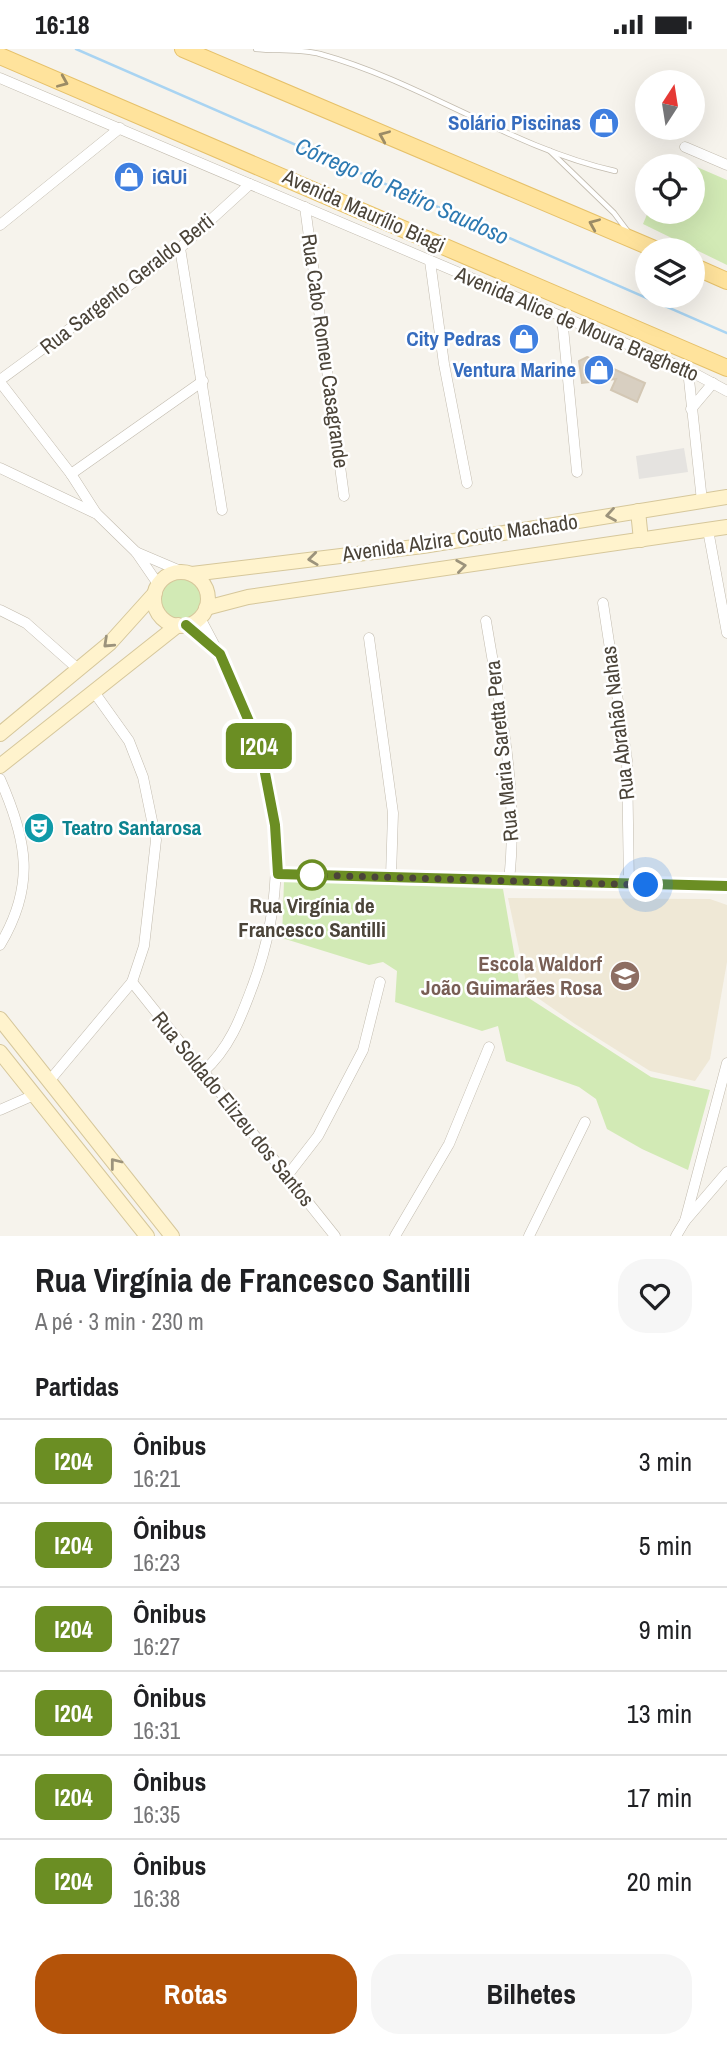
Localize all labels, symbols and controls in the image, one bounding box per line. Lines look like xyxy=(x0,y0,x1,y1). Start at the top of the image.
text: 16:18 xyxy=(35,7,90,42)
north arrow xyxy=(635,70,705,140)
map controls xyxy=(635,70,705,308)
one-way arrow xyxy=(56,74,68,88)
shop icon: Solário Piscinas xyxy=(587,106,621,140)
place label: Solário Piscinas xyxy=(448,108,581,137)
water label: Córrego do Retiro Saudoso xyxy=(291,129,514,252)
one-way arrow xyxy=(379,130,391,144)
button: locate xyxy=(635,154,705,224)
shop icon: iGUi xyxy=(112,160,146,194)
street label: Avenida Maurílio Biagi xyxy=(278,161,450,259)
place label: iGUi xyxy=(152,162,187,191)
street label: Rua Sargento Geraldo Berti xyxy=(34,206,220,361)
one-way arrow xyxy=(588,218,601,232)
street label: Rua Cabo Romeu Casagrande xyxy=(295,232,356,470)
button: layers xyxy=(635,238,705,308)
street label: Avenida Alice de Moura Braghetto xyxy=(450,259,703,388)
shop icon: City Pedras xyxy=(507,322,541,356)
place label: City Pedras xyxy=(406,324,501,353)
shop icon: Ventura Marine xyxy=(582,353,616,387)
place label: Ventura Marine xyxy=(453,355,576,384)
street label: Avenida Alzira Couto Machado xyxy=(340,507,579,569)
one-way arrow xyxy=(605,507,617,522)
one-way arrow xyxy=(308,552,319,567)
one-way arrow xyxy=(455,559,467,574)
one-way arrow xyxy=(103,635,116,648)
street label: Rua Abrahão Nahas xyxy=(594,644,641,802)
street label: Rua Maria Saretta Pera xyxy=(478,659,525,843)
line badge: I204 xyxy=(210,723,308,769)
text: I204 xyxy=(240,730,278,762)
theatre icon: Teatro Santarosa xyxy=(22,811,56,845)
place label: Teatro Santarosa xyxy=(62,813,202,842)
marker: Rua Virgínia de Francesco Santilli xyxy=(297,860,327,890)
your location xyxy=(628,867,663,902)
place label: Rua Virgínia de Francesco Santilli xyxy=(238,891,386,944)
place label: Escola Waldorf João Guimarães Rosa xyxy=(421,949,602,1002)
school or university icon: Escola Waldorf João Guimarães Rosa xyxy=(608,959,642,993)
street label: Rua Soldado Elizeu dos Santos xyxy=(146,1005,321,1212)
one-way arrow xyxy=(110,1159,123,1171)
text: Rua Virgínia de Francesco Santilli xyxy=(35,1258,471,1302)
button: heart xyxy=(618,1259,692,1333)
text: A pé · 3 min · 230 m xyxy=(35,1306,204,1337)
text: Partidas xyxy=(35,1369,119,1404)
text: Ônibus xyxy=(133,1428,206,1463)
text: 3 min xyxy=(639,1444,692,1479)
text: I204 xyxy=(54,1445,93,1477)
text: 16:21 xyxy=(133,1463,180,1494)
text: Ônibus xyxy=(133,1512,206,1547)
text: 5 min xyxy=(639,1528,692,1563)
text: I204 xyxy=(54,1529,93,1561)
text: 16:23 xyxy=(133,1547,180,1578)
text: Ônibus xyxy=(133,1596,206,1631)
text: 9 min xyxy=(639,1612,692,1647)
text: I204 xyxy=(54,1613,93,1645)
text: 16:27 xyxy=(133,1631,180,1662)
text: Ônibus xyxy=(133,1680,206,1715)
text: 13 min xyxy=(627,1696,692,1731)
text: I204 xyxy=(54,1697,93,1729)
text: 16:31 xyxy=(133,1715,180,1746)
text: Ônibus xyxy=(133,1764,206,1799)
text: 17 min xyxy=(627,1780,692,1815)
text: I204 xyxy=(54,1781,93,1813)
text: 16:35 xyxy=(133,1799,180,1830)
text: Ônibus xyxy=(133,1848,206,1883)
text: 20 min xyxy=(627,1864,692,1899)
text: I204 xyxy=(54,1865,93,1897)
text: 16:38 xyxy=(133,1883,180,1914)
button: Rotas xyxy=(35,1954,357,2034)
button: Bilhetes xyxy=(371,1954,692,2034)

